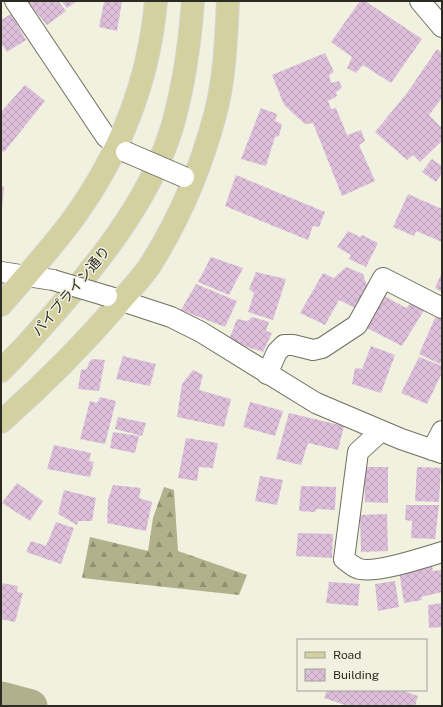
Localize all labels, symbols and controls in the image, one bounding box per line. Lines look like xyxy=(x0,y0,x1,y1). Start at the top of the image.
street label: パイプライン通り xyxy=(29,243,113,339)
legend xyxy=(297,639,427,691)
text: Road xyxy=(333,648,361,662)
text: Building xyxy=(333,668,379,682)

